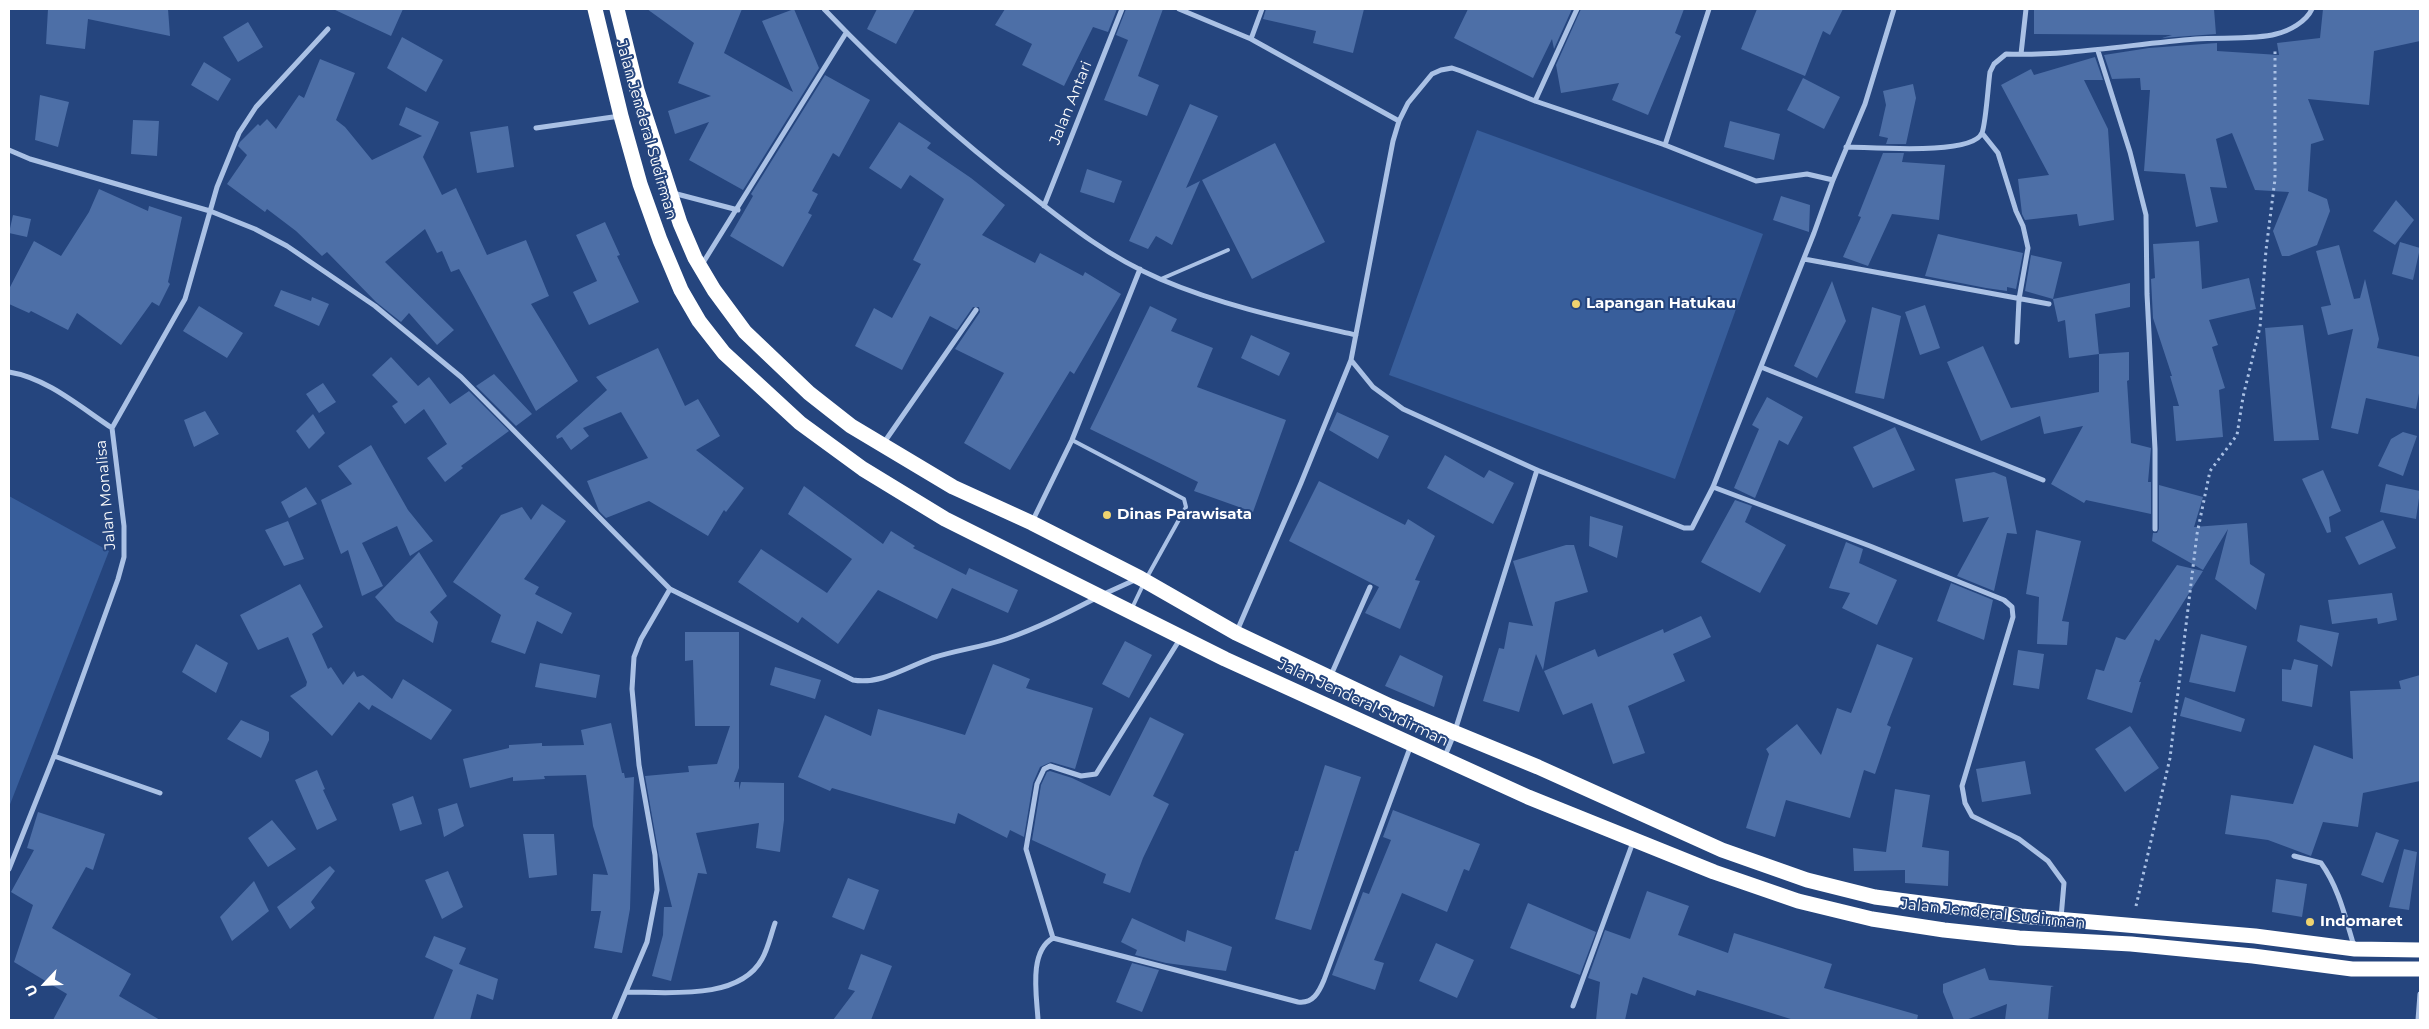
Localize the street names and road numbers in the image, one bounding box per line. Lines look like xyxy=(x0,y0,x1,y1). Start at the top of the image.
street label: Jalan Jenderal Sudirman xyxy=(612,38,680,222)
street label: Jalan Antari xyxy=(1046,58,1096,148)
street label: Jalan Monalisa xyxy=(92,439,120,551)
street label: Jalan Jenderal Sudirman xyxy=(1275,656,1451,750)
street label: Jalan Jenderal Sudirman xyxy=(1900,895,2086,933)

